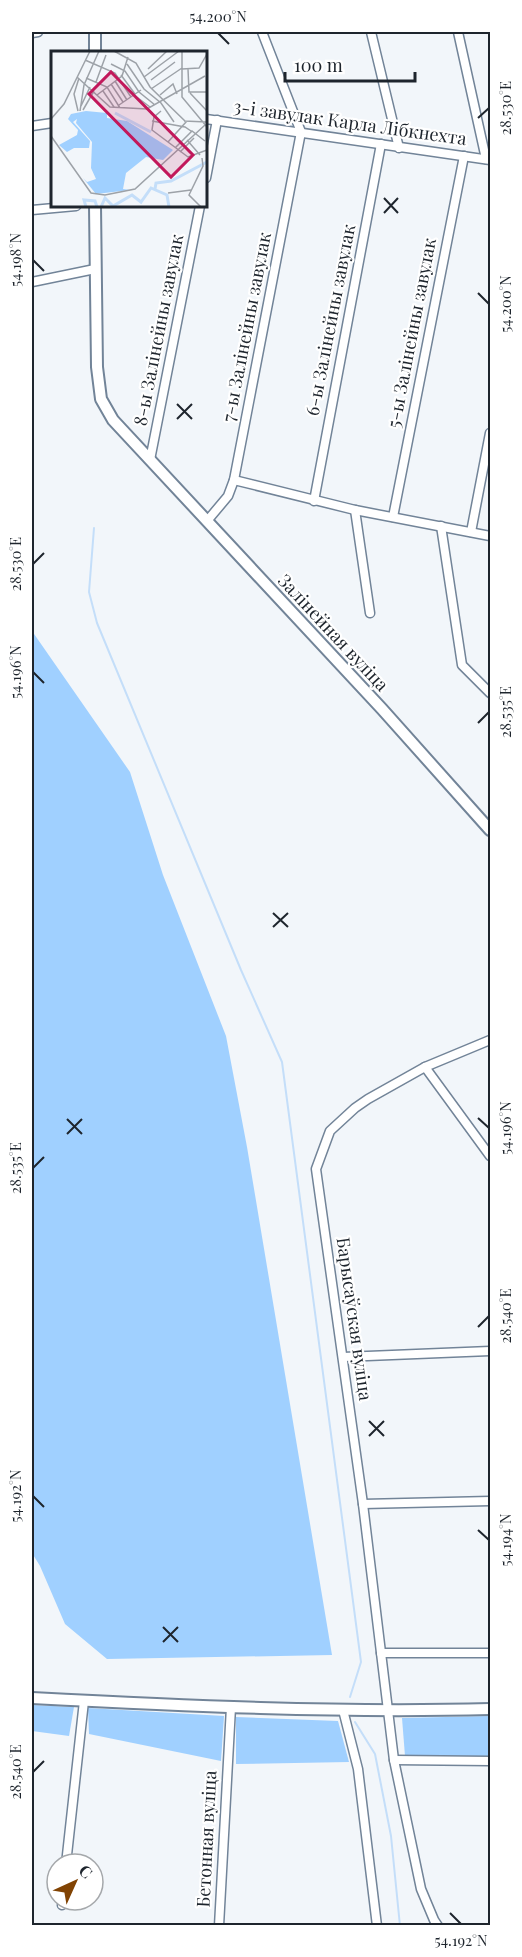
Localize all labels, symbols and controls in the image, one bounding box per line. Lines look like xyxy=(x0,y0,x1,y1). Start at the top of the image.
text: 54.200°N xyxy=(189,6,247,26)
scale bar xyxy=(285,45,416,83)
inset map xyxy=(51,51,207,207)
text: 100 m xyxy=(294,53,343,77)
text: 28.530°E xyxy=(495,81,515,135)
street label: 3-і завулак Карла Лібкнехта xyxy=(232,94,468,150)
street label: 6-ы Залінейны завулак xyxy=(300,222,360,418)
street label: 7-ы Залінейны завулак xyxy=(216,230,276,424)
street label: 8-ы Залінейны завулак xyxy=(128,232,188,428)
text: 54.198°N xyxy=(5,233,25,287)
street label: 5-ы Залінейны завулак xyxy=(381,236,441,430)
text: 54.200°N xyxy=(495,275,515,333)
text: 28.530°E xyxy=(5,537,25,591)
street label: Залінейная вуліца xyxy=(273,569,394,696)
text: 54.196°N xyxy=(5,645,25,699)
text: 28.535°E xyxy=(495,686,515,738)
text: 54.196°N xyxy=(495,1101,515,1155)
text: 28.535°E xyxy=(5,1142,25,1194)
street label: Барысаўская вуліца xyxy=(332,1236,378,1402)
text: 28.540°E xyxy=(495,1288,515,1344)
text: 54.192°N xyxy=(5,1469,25,1523)
text: 54.194°N xyxy=(495,1513,515,1567)
text: 28.540°E xyxy=(5,1744,25,1800)
street label: Бетонная вуліца xyxy=(190,1770,222,1908)
north arrow xyxy=(45,1852,105,1912)
text: С xyxy=(75,1860,97,1882)
text: 54.192°N xyxy=(434,1930,488,1950)

